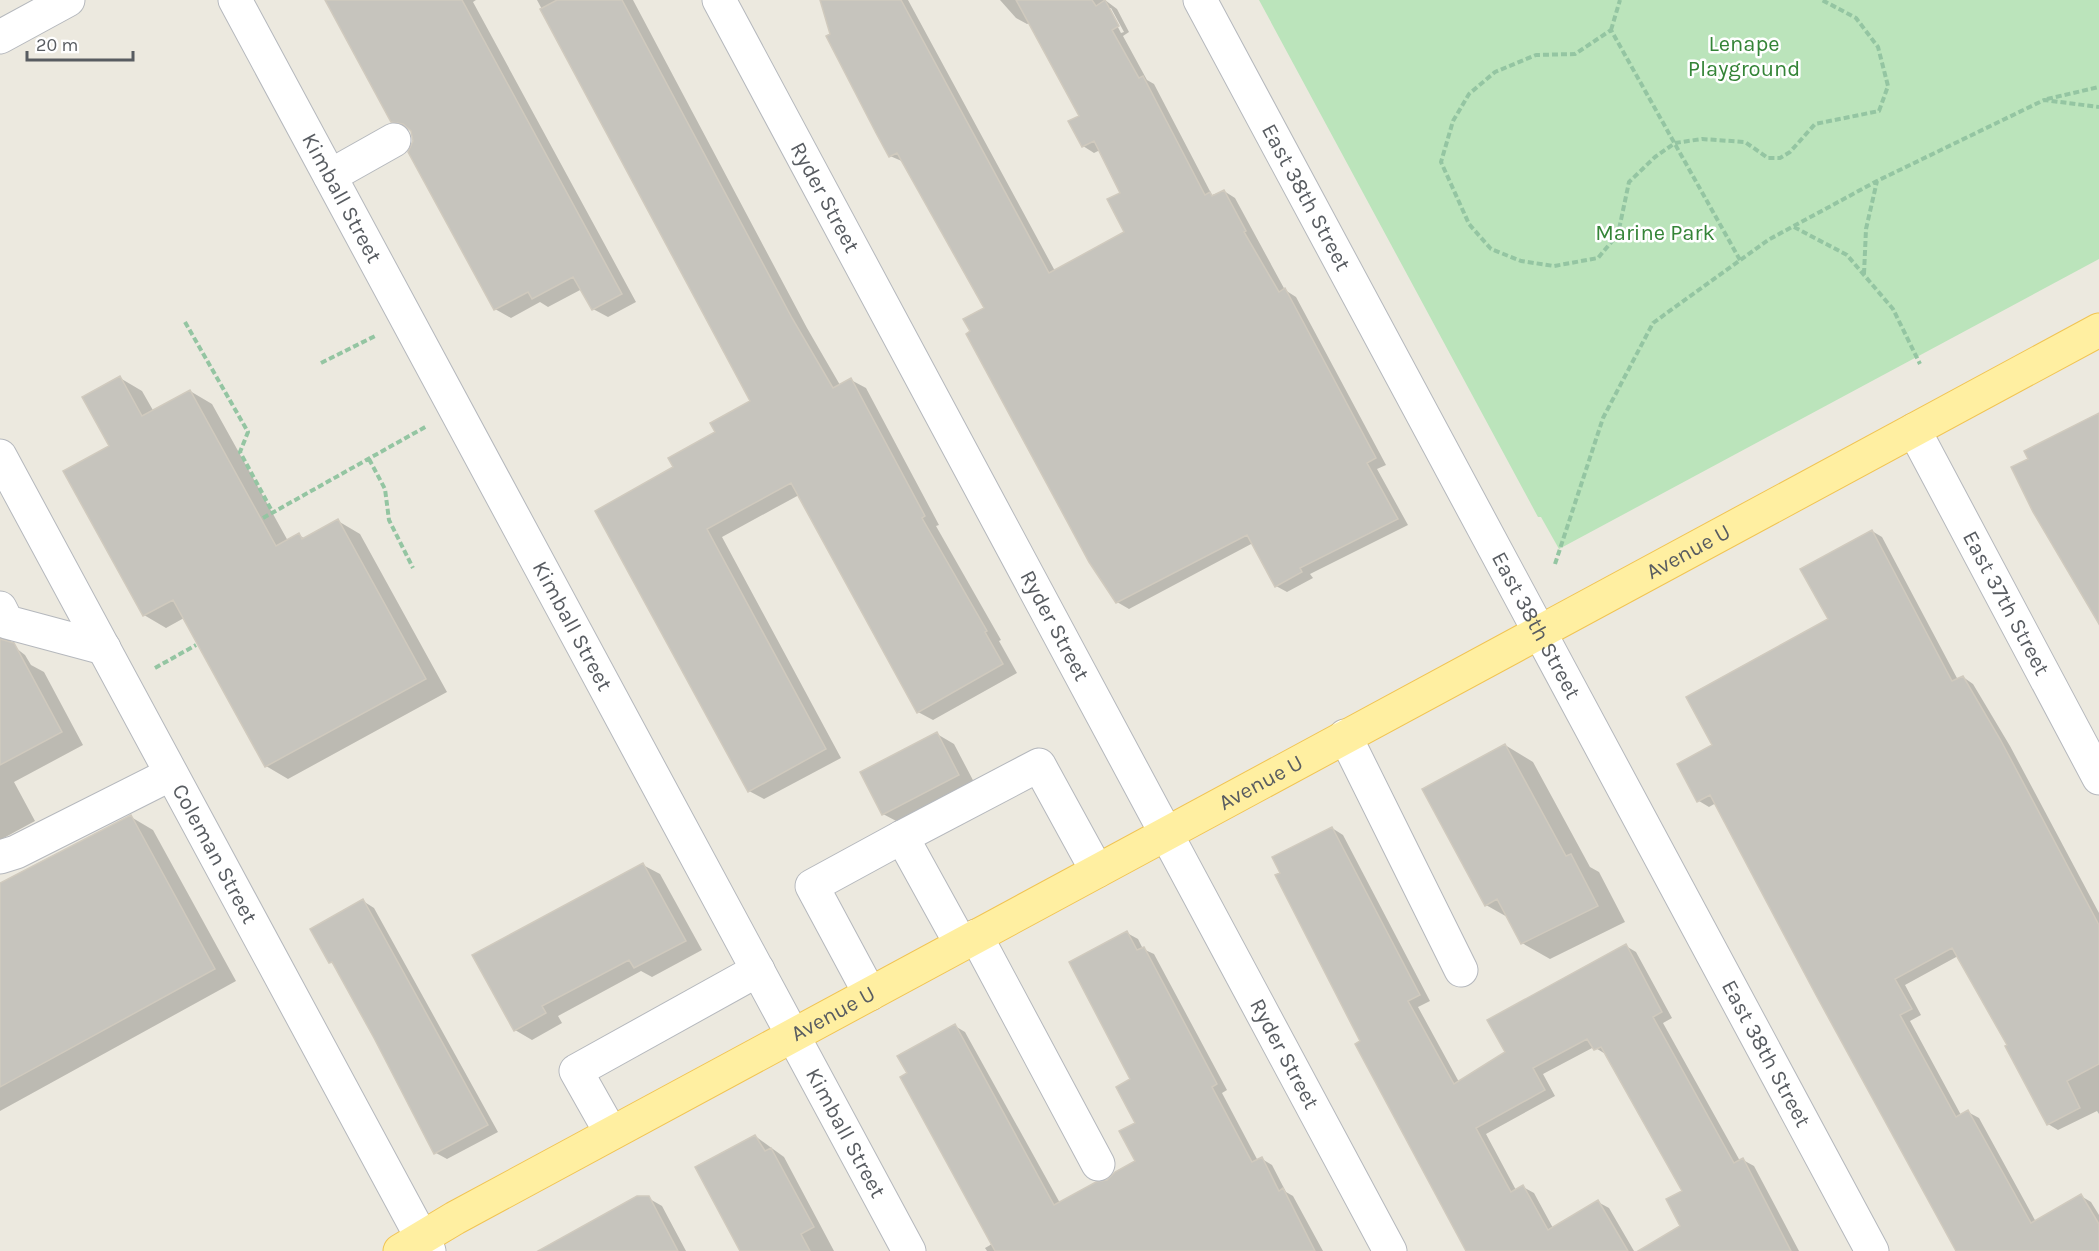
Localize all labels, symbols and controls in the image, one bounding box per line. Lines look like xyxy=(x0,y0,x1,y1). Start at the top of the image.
scale bar xyxy=(27,24,134,62)
park label: Lenape Playground xyxy=(1688,31,1800,82)
text: 20 m xyxy=(36,34,78,56)
street label: East 38th Street xyxy=(1256,119,1356,275)
street label: Kimball Street xyxy=(296,129,387,268)
street label: Ryder Street xyxy=(785,138,865,257)
park label: Marine Park xyxy=(1595,220,1715,246)
street label: Avenue U xyxy=(1642,518,1735,585)
street label: East 37th Street xyxy=(1957,526,2055,680)
street label: East 38th Street xyxy=(1486,547,1586,704)
street label: Kimball Street xyxy=(527,556,618,695)
street label: Ryder Street xyxy=(1014,566,1095,685)
street label: Avenue U xyxy=(1214,749,1307,816)
street label: Coleman Street xyxy=(166,780,263,928)
street label: East 38th Street xyxy=(1716,976,1816,1132)
street label: Avenue U xyxy=(787,980,880,1047)
street label: Ryder Street xyxy=(1244,994,1325,1114)
street label: Kimball Street xyxy=(800,1064,891,1202)

